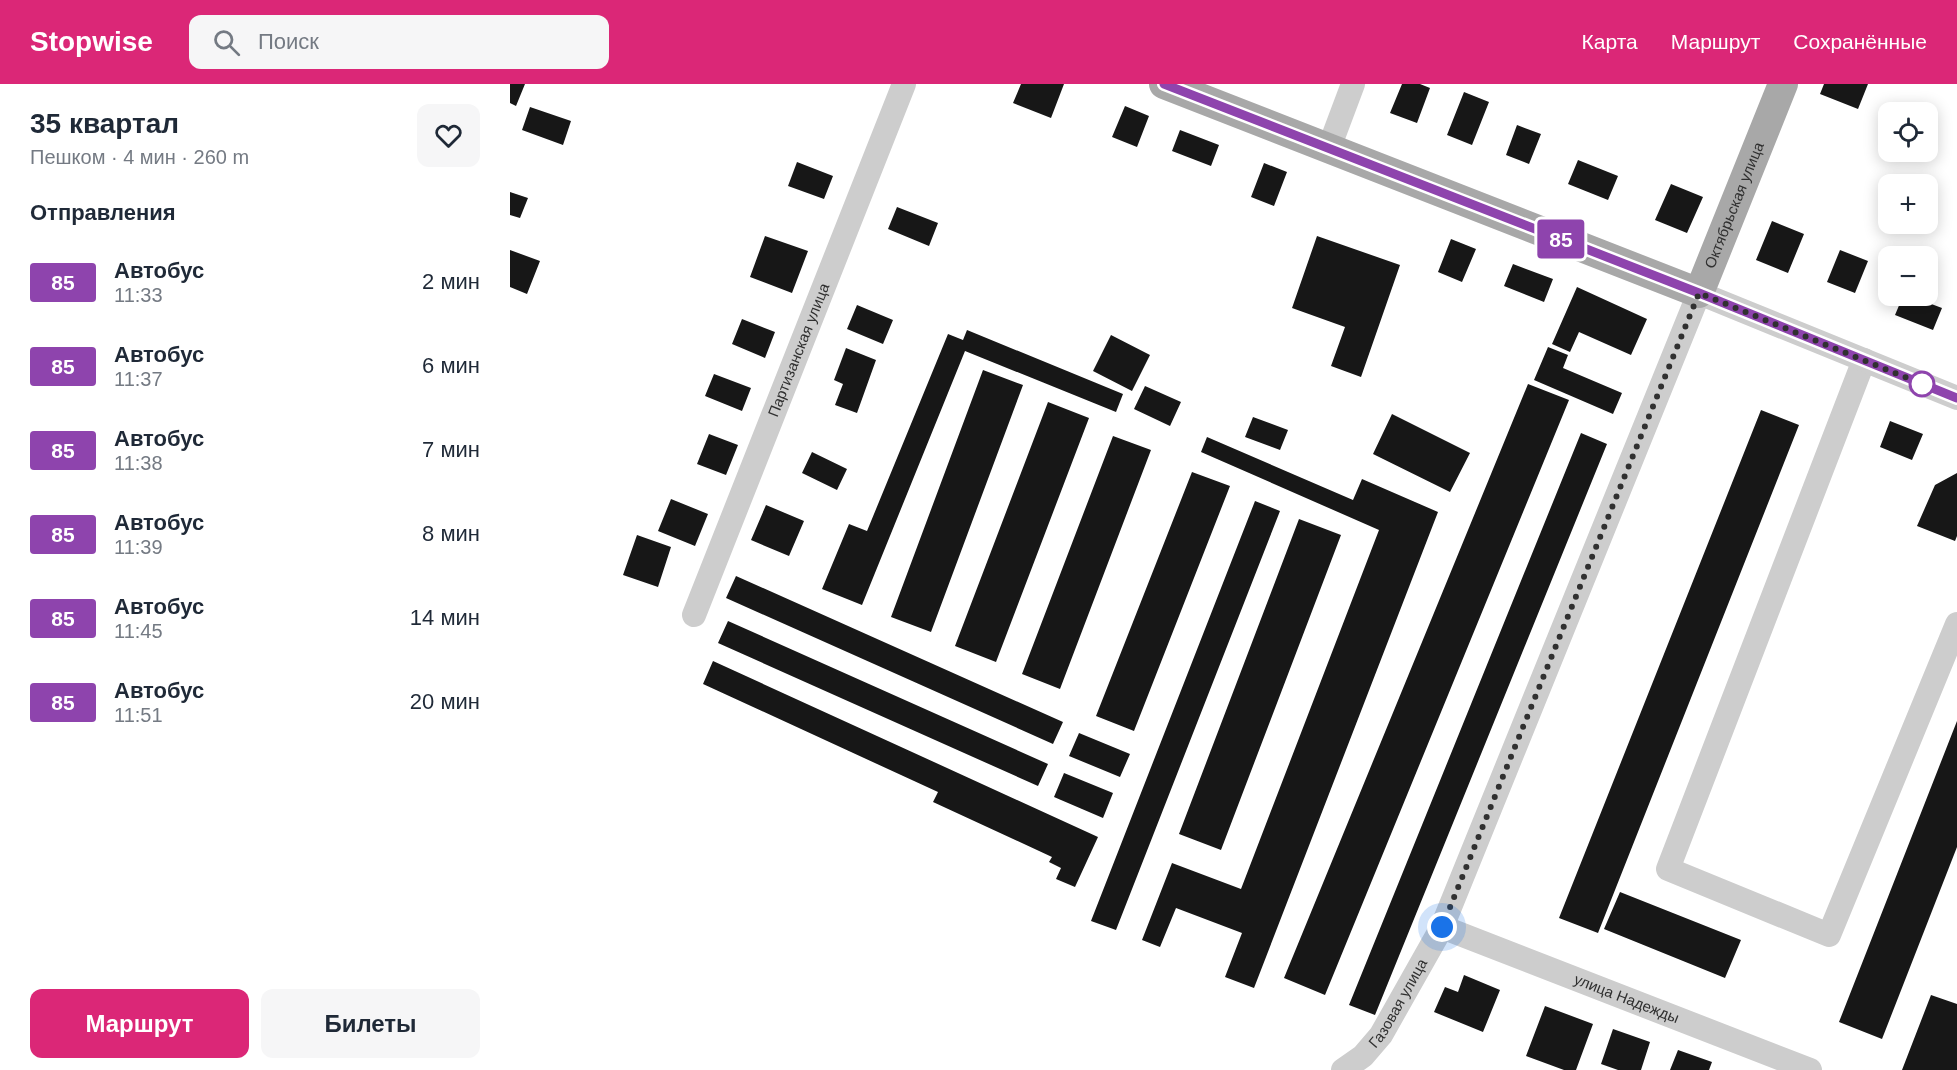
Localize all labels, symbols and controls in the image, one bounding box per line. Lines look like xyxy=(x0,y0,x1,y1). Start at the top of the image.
search box xyxy=(189,15,609,69)
text: Stopwise xyxy=(30,26,153,57)
icon: search xyxy=(210,26,243,59)
text: Поиск xyxy=(258,29,319,54)
text: Карта xyxy=(1582,30,1638,53)
text: Маршрут xyxy=(1671,30,1760,53)
text: Сохранённые xyxy=(1793,30,1927,53)
map controls xyxy=(1878,102,1938,306)
button: locate xyxy=(1878,102,1938,162)
button: heart xyxy=(417,104,480,167)
text: 35 квартал xyxy=(30,108,179,139)
street label: Октябрьская улица xyxy=(1701,139,1767,271)
text: Пешком · 4 мин · 260 m xyxy=(30,146,249,168)
button: + xyxy=(1878,174,1938,234)
text: Отправления xyxy=(30,200,176,225)
line badge: 85 xyxy=(1534,220,1588,258)
text: 85 xyxy=(1549,228,1573,251)
button: − xyxy=(1878,246,1938,306)
text: Автобус xyxy=(114,258,204,283)
text: 2 мин xyxy=(422,269,480,294)
text: 85 xyxy=(51,271,75,294)
street label: Партизанская улица xyxy=(764,280,833,419)
text: 11:33 xyxy=(114,284,163,306)
text: Автобус xyxy=(114,342,204,367)
text: 6 мин xyxy=(422,353,480,378)
text: 85 xyxy=(51,355,75,378)
text: 11:37 xyxy=(114,368,163,390)
unlabelled marker xyxy=(1909,371,1935,397)
text: Автобус xyxy=(114,426,204,451)
text: 7 мин xyxy=(422,437,480,462)
text: 85 xyxy=(51,439,75,462)
text: 11:38 xyxy=(114,452,163,474)
text: Автобус xyxy=(114,510,204,535)
text: 8 мин xyxy=(422,521,480,546)
text: 85 xyxy=(51,523,75,546)
text: 11:39 xyxy=(114,536,163,558)
text: Автобус xyxy=(114,594,204,619)
text: 14 мин xyxy=(410,605,480,630)
text: 85 xyxy=(51,607,75,630)
text: 11:45 xyxy=(114,620,163,642)
text: Автобус xyxy=(114,678,204,703)
text: 20 мин xyxy=(410,689,480,714)
text: 85 xyxy=(51,691,75,714)
text: 11:51 xyxy=(114,704,163,726)
your location xyxy=(1427,912,1457,942)
street label: Газовая улица xyxy=(1365,955,1431,1051)
street label: улица Надежды xyxy=(1572,970,1682,1026)
button: Маршрут xyxy=(30,989,249,1058)
button: Билеты xyxy=(261,989,480,1058)

